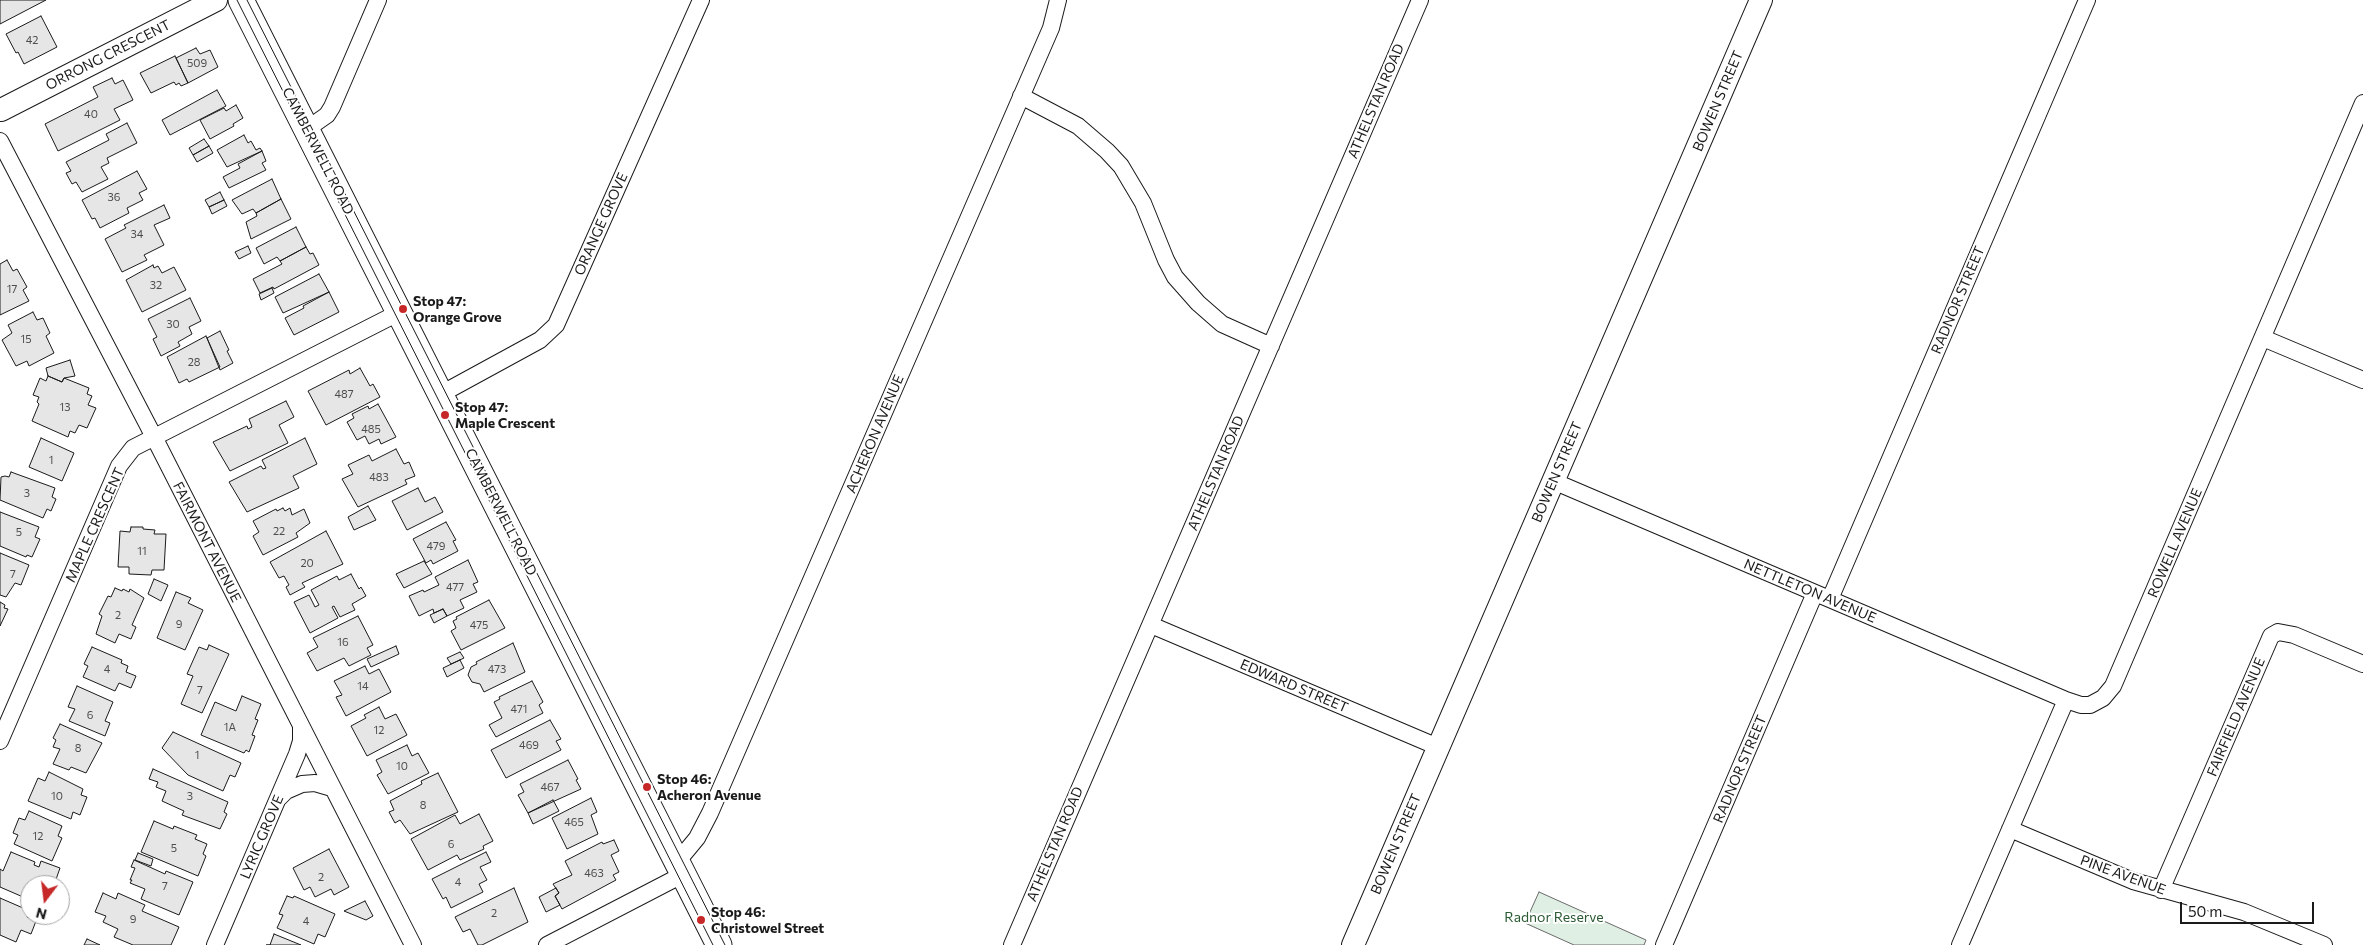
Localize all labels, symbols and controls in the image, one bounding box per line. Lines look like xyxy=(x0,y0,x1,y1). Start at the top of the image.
street label: ORRONG CRESCENT xyxy=(43,16,173,94)
house number: 42 xyxy=(26,33,38,47)
street label: ATHELSTAN ROAD xyxy=(1344,41,1408,161)
street label: BOWEN STREET xyxy=(1689,48,1747,154)
house number: 509 xyxy=(187,56,207,70)
street label: CAMBERWELL ROAD xyxy=(279,85,357,217)
house number: 40 xyxy=(84,107,98,121)
street label: ORANGE GROVE xyxy=(571,170,631,278)
house number: 36 xyxy=(108,190,120,204)
house number: 34 xyxy=(131,227,143,241)
street label: RADNOR STREET xyxy=(1928,244,1988,356)
house number: 32 xyxy=(150,278,162,292)
house number: 17 xyxy=(7,282,17,296)
place label: Stop 47: Orange Grove xyxy=(413,293,502,326)
marker: Stop 47: Orange Grove xyxy=(397,303,409,315)
house number: 30 xyxy=(166,317,180,331)
house number: 15 xyxy=(20,332,32,346)
house number: 28 xyxy=(188,355,200,369)
street label: ACHERON AVENUE xyxy=(842,372,908,496)
house number: 487 xyxy=(334,387,354,401)
place label: Stop 47: Maple Crescent xyxy=(455,399,555,432)
house number: 13 xyxy=(60,400,70,414)
marker: Stop 47: Maple Crescent xyxy=(439,409,451,421)
street label: ATHELSTAN ROAD xyxy=(1184,413,1248,533)
street label: BOWEN STREET xyxy=(1528,419,1586,525)
house number: 485 xyxy=(361,422,381,436)
street label: CAMBERWELL ROAD xyxy=(462,446,540,578)
house number: 1 xyxy=(49,453,53,467)
street label: MAPLE CRESCENT xyxy=(62,465,128,585)
house number: 483 xyxy=(369,470,389,484)
street label: FAIRMONT AVENUE xyxy=(169,479,245,605)
house number: 3 xyxy=(24,486,30,500)
street label: ROWELL AVENUE xyxy=(2144,486,2206,600)
house number: 22 xyxy=(273,524,285,538)
house number: 5 xyxy=(16,525,22,539)
house number: 479 xyxy=(427,539,445,553)
house number: 11 xyxy=(137,544,147,558)
house number: 20 xyxy=(300,556,314,570)
street label: NETTLETON AVENUE xyxy=(1741,556,1879,626)
house number: 7 xyxy=(10,567,16,581)
house number: 477 xyxy=(446,580,464,594)
house number: 2 xyxy=(115,608,121,622)
house number: 9 xyxy=(176,617,182,631)
house number: 475 xyxy=(470,618,488,632)
house number: 16 xyxy=(337,635,349,649)
street label: FAIRFIELD AVENUE xyxy=(2203,655,2269,779)
street label: EDWARD STREET xyxy=(1238,656,1350,716)
house number: 4 xyxy=(104,662,110,676)
house number: 473 xyxy=(488,662,506,676)
house number: 14 xyxy=(357,679,369,693)
house number: 7 xyxy=(197,683,203,697)
house number: 471 xyxy=(511,702,527,716)
house number: 6 xyxy=(87,708,93,722)
street label: RADNOR STREET xyxy=(1710,713,1770,825)
house number: 1A xyxy=(224,720,236,734)
house number: 12 xyxy=(374,723,384,737)
house number: 469 xyxy=(519,738,539,752)
house number: 8 xyxy=(75,741,81,755)
house number: 1 xyxy=(195,748,199,762)
house number: 10 xyxy=(396,759,408,773)
place label: Stop 46: Acheron Avenue xyxy=(657,771,761,804)
house number: 467 xyxy=(540,780,560,794)
marker: Stop 46: Acheron Avenue xyxy=(641,781,653,793)
street label: ATHELSTAN ROAD xyxy=(1023,784,1087,904)
house number: 10 xyxy=(51,789,63,803)
house number: 3 xyxy=(187,789,193,803)
street label: BOWEN STREET xyxy=(1367,791,1425,897)
street label: LYRIC GROVE xyxy=(237,792,287,882)
house number: 8 xyxy=(420,798,426,812)
house number: 465 xyxy=(564,815,584,829)
house number: 12 xyxy=(33,829,43,843)
house number: 6 xyxy=(448,837,454,851)
house number: 5 xyxy=(171,841,177,855)
street label: PINE AVENUE xyxy=(2078,852,2168,898)
house number: 463 xyxy=(584,866,604,880)
house number: 2 xyxy=(318,870,324,884)
north arrow xyxy=(20,875,70,925)
house number: 4 xyxy=(455,875,461,889)
house number: 7 xyxy=(162,879,168,893)
scale bar xyxy=(2183,892,2317,924)
text: 50 m xyxy=(2188,902,2222,920)
text: N xyxy=(34,904,49,924)
place label: Stop 46: Christowel Street xyxy=(711,904,824,936)
house number: 2 xyxy=(491,906,497,920)
park label: Radnor Reserve xyxy=(1504,909,1604,925)
house number: 9 xyxy=(130,912,136,926)
house number: 4 xyxy=(303,914,309,928)
marker: Stop 46: Christowel Street xyxy=(695,914,707,926)

